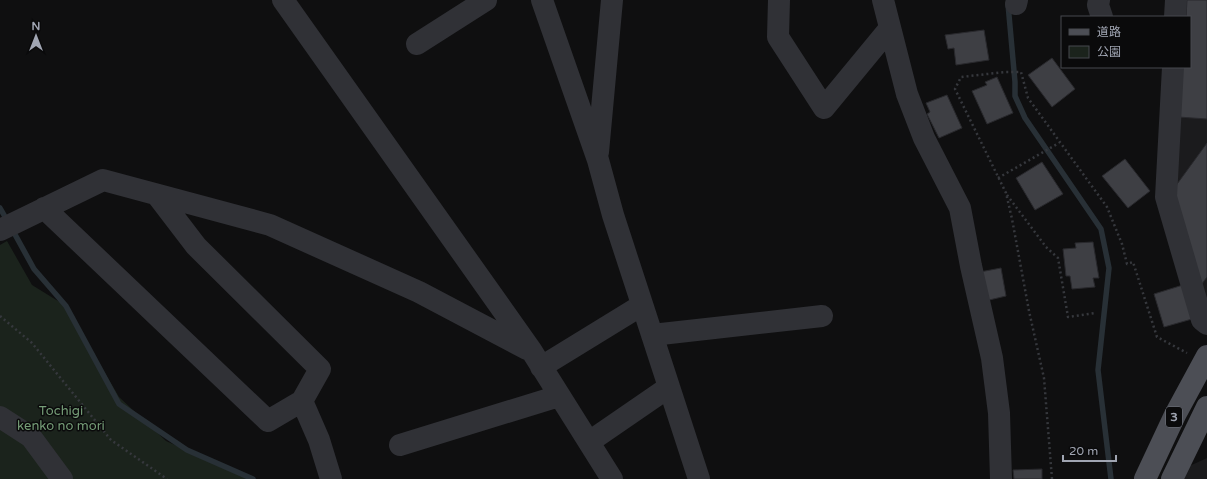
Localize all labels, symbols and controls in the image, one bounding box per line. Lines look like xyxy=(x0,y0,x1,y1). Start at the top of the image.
north arrow xyxy=(16,16,56,56)
legend xyxy=(1061,16,1191,68)
text: N xyxy=(32,20,40,33)
text: 道路 xyxy=(1097,25,1121,39)
text: 公園 xyxy=(1097,45,1121,59)
park label: Tochigi kenko no mori xyxy=(17,403,105,434)
road number: 3 xyxy=(1166,407,1182,427)
scale bar xyxy=(1063,437,1116,463)
text: 20 m xyxy=(1069,444,1098,458)

